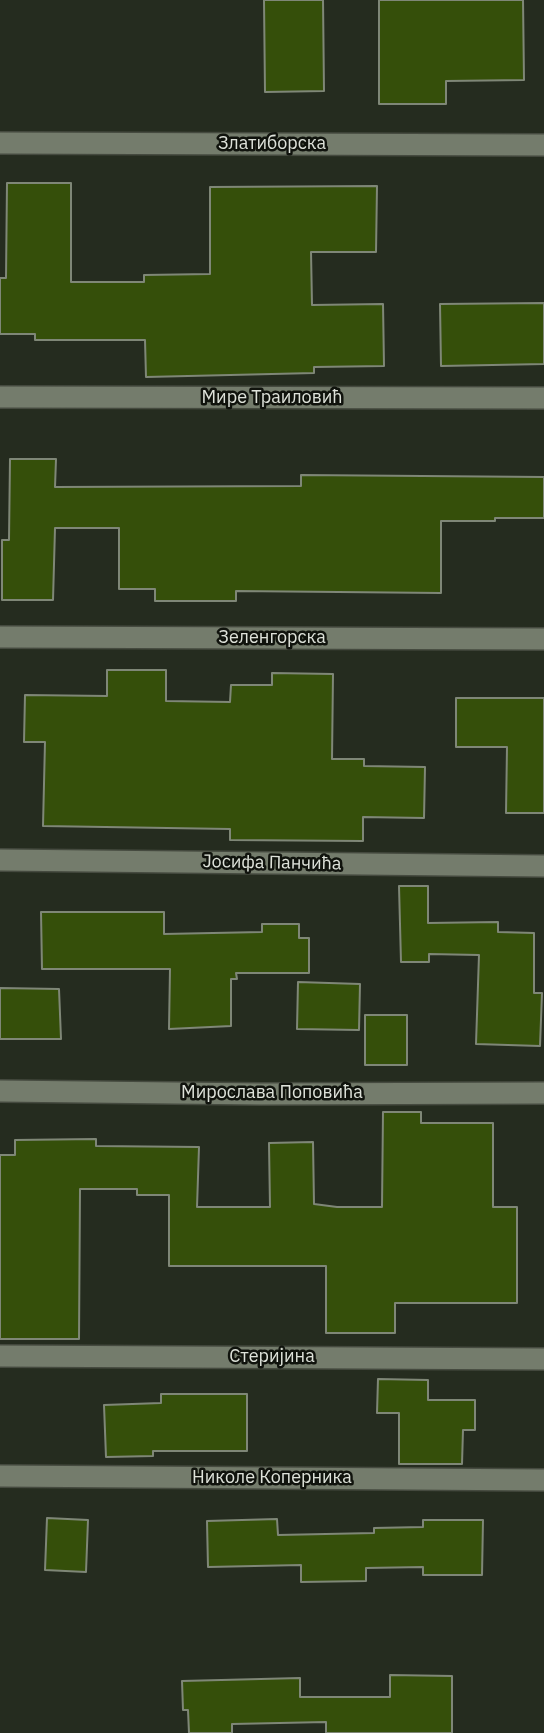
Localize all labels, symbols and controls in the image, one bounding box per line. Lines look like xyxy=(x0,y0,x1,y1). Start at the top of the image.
street label: Златиборска xyxy=(218,133,326,155)
street label: Мире Траиловић xyxy=(202,387,342,409)
street label: Зеленгорска xyxy=(218,627,326,649)
street label: Јосифа Панчића xyxy=(202,851,342,875)
street label: Мирослава Поповића xyxy=(181,1082,363,1104)
street label: Стеријина xyxy=(229,1346,315,1368)
street label: Николе Коперника xyxy=(192,1467,352,1489)

